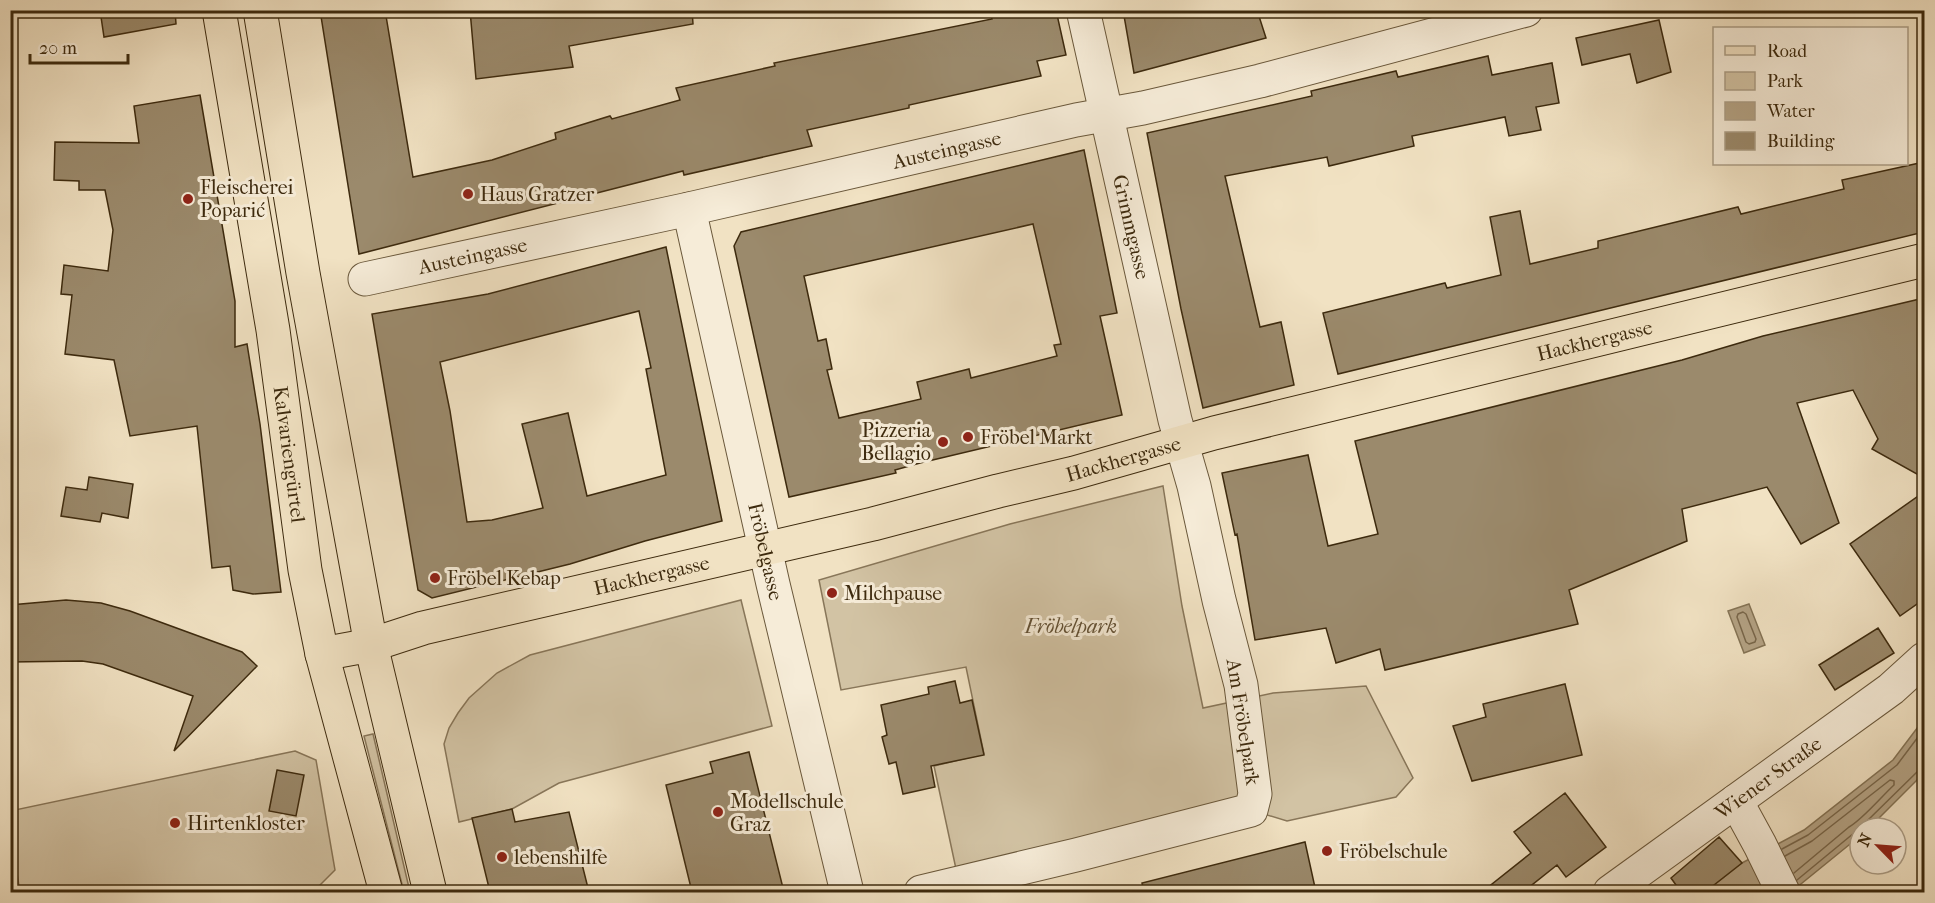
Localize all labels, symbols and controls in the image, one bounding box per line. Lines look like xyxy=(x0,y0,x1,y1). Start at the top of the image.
scale bar xyxy=(30,27,128,65)
legend xyxy=(1713,27,1908,165)
text: 20 m xyxy=(39,38,77,59)
text: Road xyxy=(1767,41,1807,62)
text: Park xyxy=(1767,71,1804,92)
text: Water xyxy=(1766,101,1815,122)
street label: Austeingasse xyxy=(889,126,1003,174)
text: Building xyxy=(1767,131,1835,152)
street label: Grimmgasse xyxy=(1108,173,1154,282)
place label: Fleischerei Poparić xyxy=(200,176,294,222)
place label: Haus Gratzer xyxy=(480,183,595,206)
marker: Haus Gratzer xyxy=(461,187,475,201)
marker: Fleischerei Poparić xyxy=(181,192,195,206)
street label: Austeingasse xyxy=(415,233,529,279)
street label: Hackhergasse xyxy=(1534,315,1655,365)
street label: Kalvariengürtel xyxy=(269,385,310,525)
place label: Pizzeria Bellagio xyxy=(861,419,932,465)
place label: Fröbel Markt xyxy=(980,426,1093,449)
marker: Fröbel Markt xyxy=(961,430,975,444)
street label: Hackhergasse xyxy=(1063,432,1183,486)
marker: Pizzeria Bellagio xyxy=(936,435,950,449)
street label: Fröbelgasse xyxy=(744,500,788,603)
street label: Hackhergasse xyxy=(591,551,712,600)
place label: Fröbel Kebap xyxy=(447,567,561,590)
marker: Fröbel Kebap xyxy=(428,571,442,585)
place label: Milchpause xyxy=(844,582,942,605)
marker: Milchpause xyxy=(825,586,839,600)
park label: Fröbelpark xyxy=(1024,615,1117,638)
street label: Am Fröbelpark xyxy=(1222,656,1264,788)
street label: Wiener Straße xyxy=(1710,732,1826,824)
place label: Modellschule Graz xyxy=(730,790,844,836)
marker: Modellschule Graz xyxy=(711,805,725,819)
place label: Hirtenkloster xyxy=(187,812,305,835)
marker: Hirtenkloster xyxy=(168,816,182,830)
north arrow xyxy=(1848,816,1908,876)
text: N xyxy=(1854,830,1876,849)
place label: Fröbelschule xyxy=(1339,840,1448,863)
marker: Fröbelschule xyxy=(1320,844,1334,858)
place label: lebenshilfe xyxy=(513,846,608,869)
marker: lebenshilfe xyxy=(495,850,509,864)

